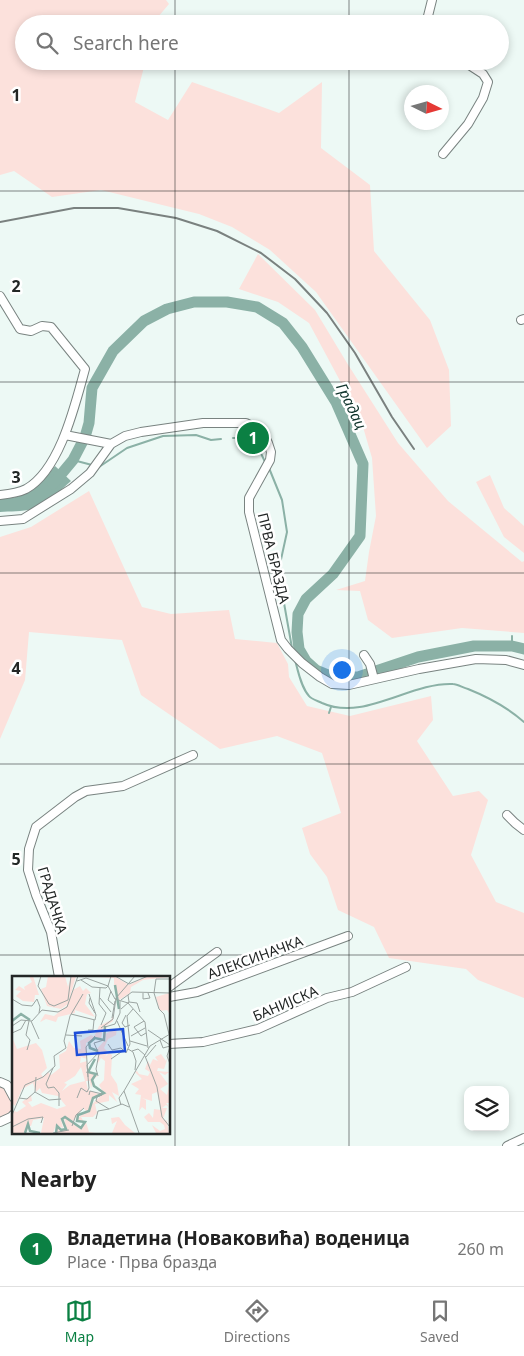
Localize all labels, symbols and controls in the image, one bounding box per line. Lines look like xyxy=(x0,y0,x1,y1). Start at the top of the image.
search box xyxy=(15,15,509,70)
icon: search xyxy=(33,29,61,57)
text: Search here xyxy=(73,30,179,56)
text: 1 xyxy=(11,84,21,106)
north arrow xyxy=(404,85,449,130)
text: 2 xyxy=(11,275,21,297)
water label: Градац xyxy=(332,379,372,433)
pin: 1 xyxy=(237,419,269,457)
text: 3 xyxy=(11,466,21,488)
street label: ПРВА БРАЗДА xyxy=(254,511,294,605)
text: 4 xyxy=(11,657,21,679)
your location xyxy=(329,657,355,683)
text: 5 xyxy=(11,848,21,870)
street label: ГРАДАЧКА xyxy=(34,864,72,936)
street label: АЛЕКСИНАЧКА xyxy=(205,931,305,983)
inset map xyxy=(12,976,170,1134)
street label: БАНИЈСКА xyxy=(250,981,321,1025)
map controls xyxy=(464,1086,509,1131)
button: layers xyxy=(464,1086,509,1131)
text: Nearby xyxy=(20,1165,96,1193)
text: Владетина (Новаковића) воденица xyxy=(67,1225,410,1251)
text: 1 xyxy=(31,1238,41,1260)
text: 260 m xyxy=(457,1238,504,1260)
text: Place · Прва бразда xyxy=(67,1251,217,1273)
tab: Map xyxy=(65,1297,94,1346)
tab: Directions xyxy=(224,1297,290,1346)
tab: Saved xyxy=(420,1297,459,1346)

